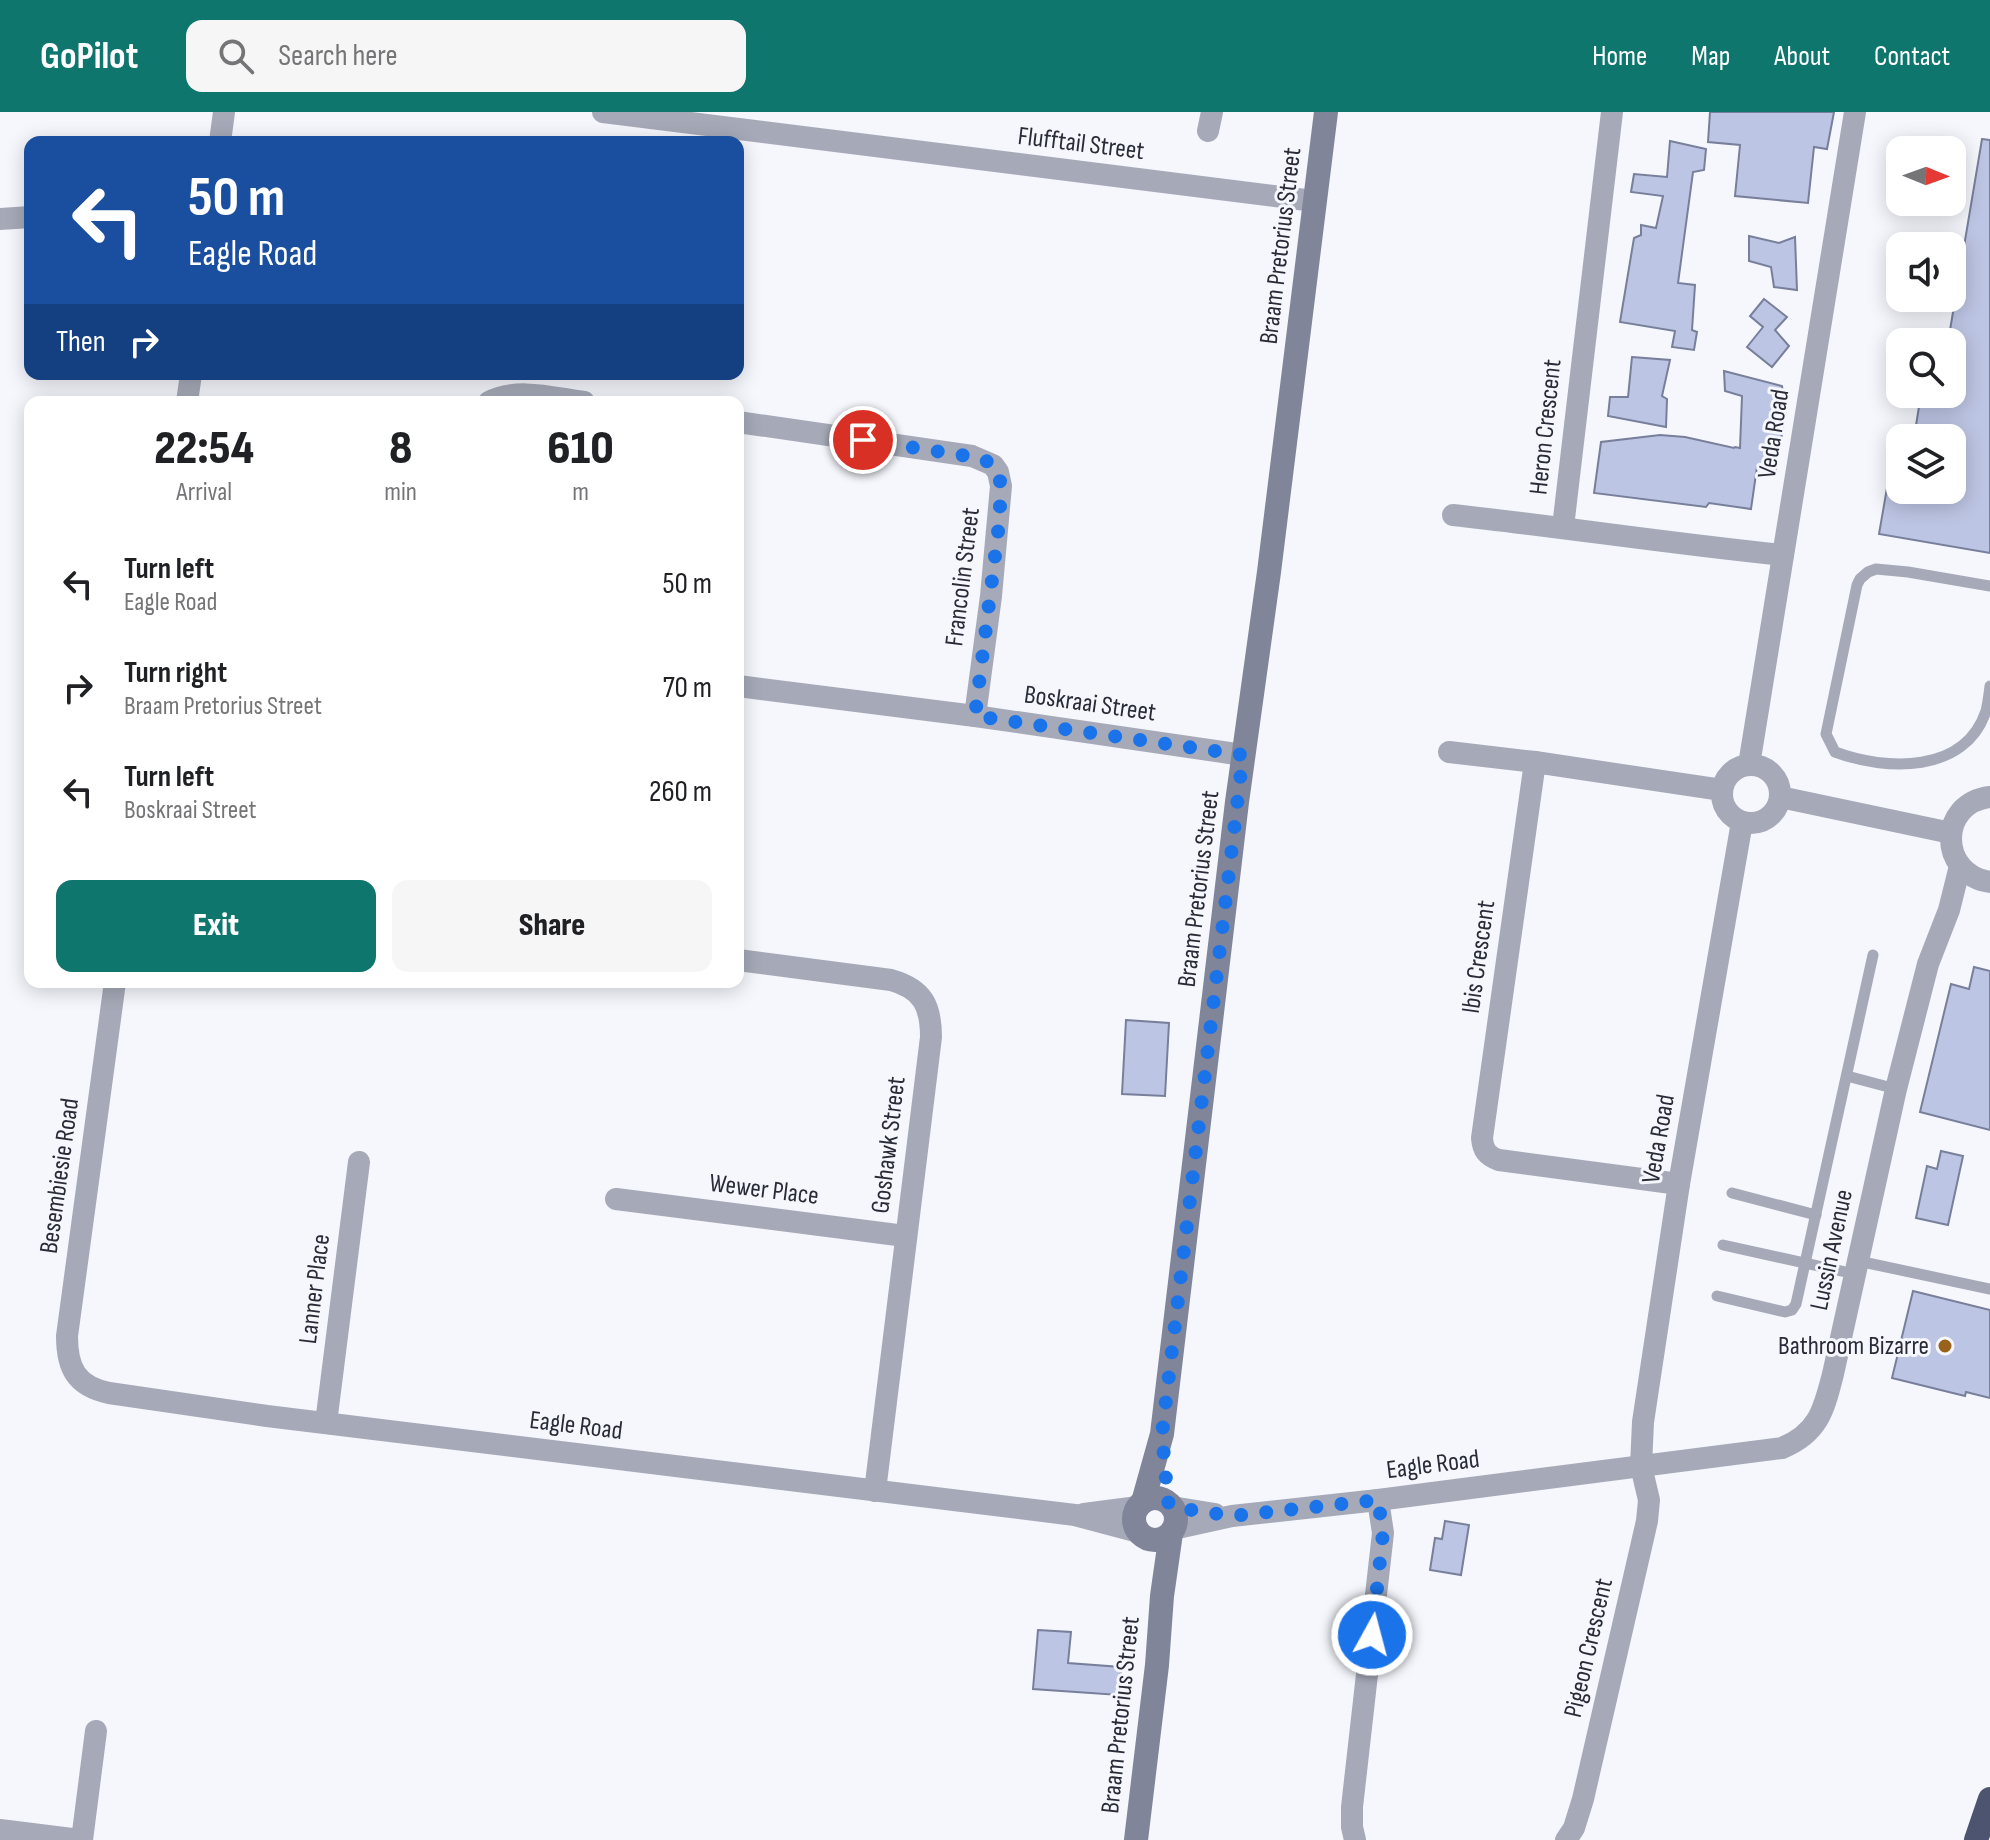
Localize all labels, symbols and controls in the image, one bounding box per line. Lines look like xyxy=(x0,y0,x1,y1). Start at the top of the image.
search box xyxy=(186,20,746,92)
text: GoPilot xyxy=(40,34,138,79)
icon: search xyxy=(214,34,258,78)
text: Search here xyxy=(278,38,398,74)
text: Home xyxy=(1592,40,1647,73)
text: Map xyxy=(1691,40,1730,73)
text: About xyxy=(1774,40,1830,73)
text: Contact xyxy=(1874,40,1950,73)
street label: Flufftail Street xyxy=(1016,121,1146,167)
north arrow xyxy=(1886,136,1966,216)
map controls xyxy=(1886,136,1966,504)
street label: Braam Pretorius Street xyxy=(1254,146,1308,346)
text: 50 m xyxy=(188,165,285,232)
icon: left xyxy=(56,168,160,272)
button: sound xyxy=(1886,232,1966,312)
text: Eagle Road xyxy=(188,233,317,276)
icon: right xyxy=(122,320,166,364)
text: Then xyxy=(56,324,106,360)
button: search xyxy=(1886,328,1966,408)
street label: Heron Crescent xyxy=(1523,358,1569,496)
street label: Veda Road xyxy=(1752,387,1796,481)
pin xyxy=(829,406,897,474)
icon: arrive xyxy=(841,418,885,462)
text: 22:54 xyxy=(154,420,254,477)
text: 8 xyxy=(389,420,412,477)
text: 610 xyxy=(547,420,614,477)
button: layers xyxy=(1886,424,1966,504)
text: Arrival xyxy=(176,477,232,508)
text: min xyxy=(384,477,417,508)
text: m xyxy=(572,477,589,508)
street label: Francolin Street xyxy=(939,506,987,648)
text: Turn left xyxy=(124,551,214,587)
icon: left xyxy=(56,562,100,606)
text: 50 m xyxy=(663,566,712,602)
text: Eagle Road xyxy=(124,587,217,618)
text: Turn right xyxy=(124,655,227,691)
icon: right xyxy=(56,666,100,710)
text: 70 m xyxy=(663,670,712,706)
street label: Boskraai Street xyxy=(1022,679,1158,729)
text: Braam Pretorius Street xyxy=(124,691,322,722)
text: Turn left xyxy=(124,759,214,795)
icon: left xyxy=(56,770,100,814)
text: 260 m xyxy=(649,774,712,810)
street label: Braam Pretorius Street xyxy=(1172,789,1226,989)
text: Boskraai Street xyxy=(124,795,257,826)
button: Exit xyxy=(56,880,376,972)
button: Share xyxy=(392,880,712,972)
street label: Ibis Crescent xyxy=(1456,898,1502,1015)
street label: Goshawk Street xyxy=(865,1075,913,1215)
street label: Veda Road xyxy=(1636,1092,1682,1186)
street label: Besembiesie Road xyxy=(34,1096,86,1256)
street label: Wewer Place xyxy=(708,1168,820,1212)
street label: Lussin Avenue xyxy=(1804,1187,1860,1313)
street label: Lanner Place xyxy=(293,1232,337,1346)
place label: Bathroom Bizarre xyxy=(1778,1331,1929,1362)
marker: Bathroom Bizarre xyxy=(1936,1337,1954,1355)
street label: Eagle Road xyxy=(528,1405,624,1447)
street label: Eagle Road xyxy=(1385,1444,1481,1486)
street label: Pigeon Crescent xyxy=(1558,1575,1620,1721)
position arrow xyxy=(1330,1593,1414,1677)
street label: Braam Pretorius Street xyxy=(1095,1615,1147,1815)

